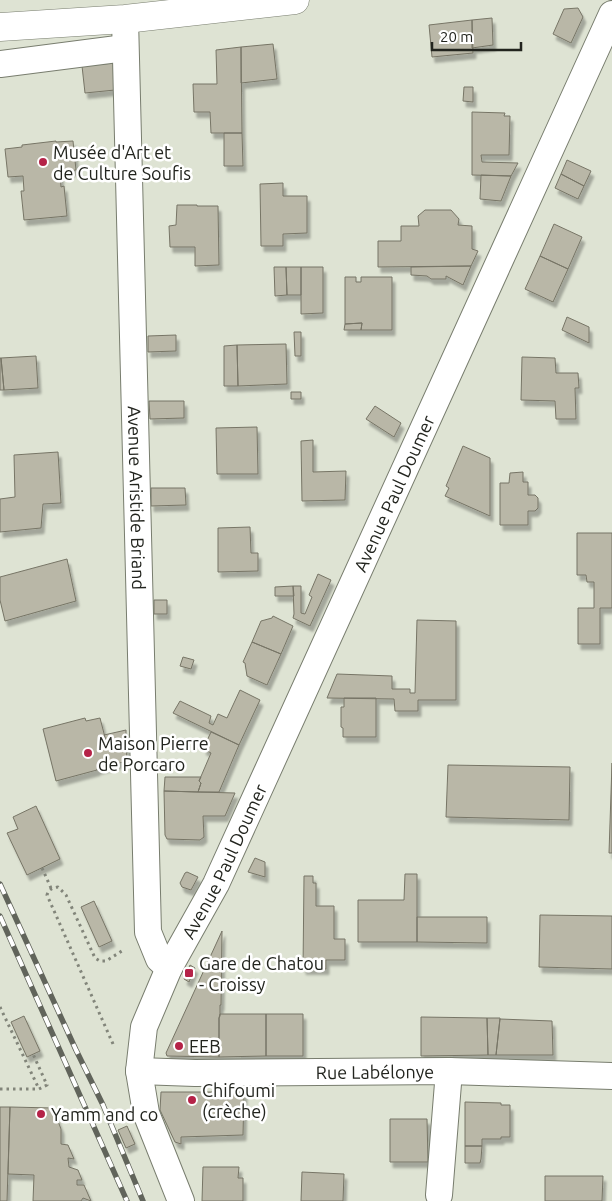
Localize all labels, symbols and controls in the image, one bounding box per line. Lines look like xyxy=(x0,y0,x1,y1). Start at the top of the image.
scale bar xyxy=(432,20,521,52)
text: 20 m xyxy=(440,28,473,45)
place label: Musée d'Art et de Culture Soufis xyxy=(53,142,191,183)
marker: Musée d'Art et de Culture Soufis xyxy=(37,156,49,168)
street label: Avenue Aristide Briand xyxy=(125,405,149,590)
street label: Avenue Paul Doumer xyxy=(350,412,438,575)
place label: Maison Pierre de Porcaro xyxy=(98,733,209,774)
marker: Maison Pierre de Porcaro xyxy=(82,747,94,759)
street label: Avenue Paul Doumer xyxy=(178,781,270,942)
place label: Gare de Chatou - Croissy xyxy=(199,953,324,994)
marker: Gare de Chatou - Croissy xyxy=(183,967,195,979)
place label: EEB xyxy=(189,1036,221,1056)
marker: EEB xyxy=(173,1040,185,1052)
street label: Rue Labélonye xyxy=(316,1061,434,1082)
place label: Chifoumi (crèche) xyxy=(202,1080,275,1122)
marker: Chifoumi (crèche) xyxy=(186,1094,198,1106)
place label: Yamm and co xyxy=(51,1104,158,1124)
marker: Yamm and co xyxy=(35,1108,47,1120)

